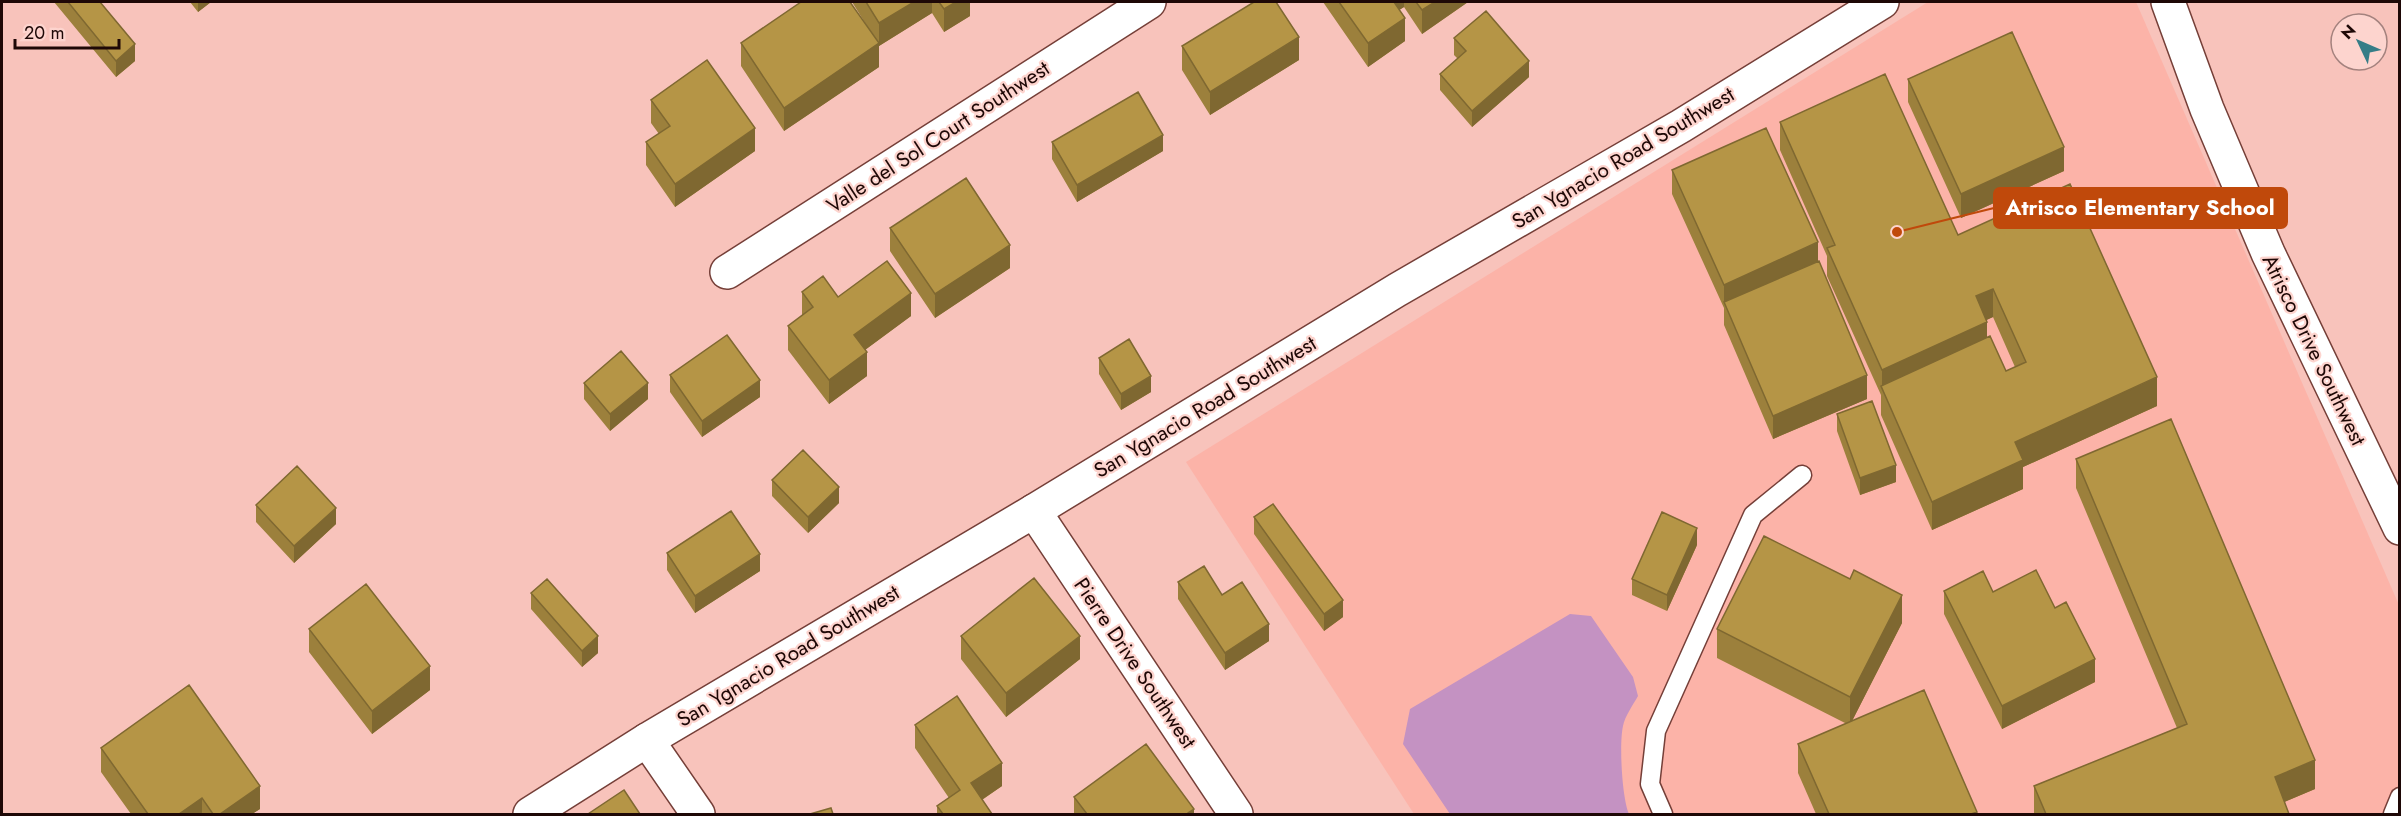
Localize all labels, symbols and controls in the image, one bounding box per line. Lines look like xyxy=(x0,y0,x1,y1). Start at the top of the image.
scale bar xyxy=(15,12,118,50)
north arrow xyxy=(2329,12,2389,72)
text: N xyxy=(2336,19,2361,44)
text: 20 m xyxy=(24,20,64,46)
street label: Valle del Sol Court Southwest xyxy=(821,54,1055,220)
street label: San Ygnacio Road Southwest xyxy=(1506,80,1740,236)
callout: Atrisco Elementary School xyxy=(1994,188,2287,228)
text: Atrisco Elementary School xyxy=(2004,191,2275,223)
street label: Atrisco Drive Southwest xyxy=(2255,249,2373,451)
street label: San Ygnacio Road Southwest xyxy=(1088,329,1322,485)
street label: Pierre Drive Southwest xyxy=(1067,572,1203,754)
street label: San Ygnacio Road Southwest xyxy=(671,578,905,734)

